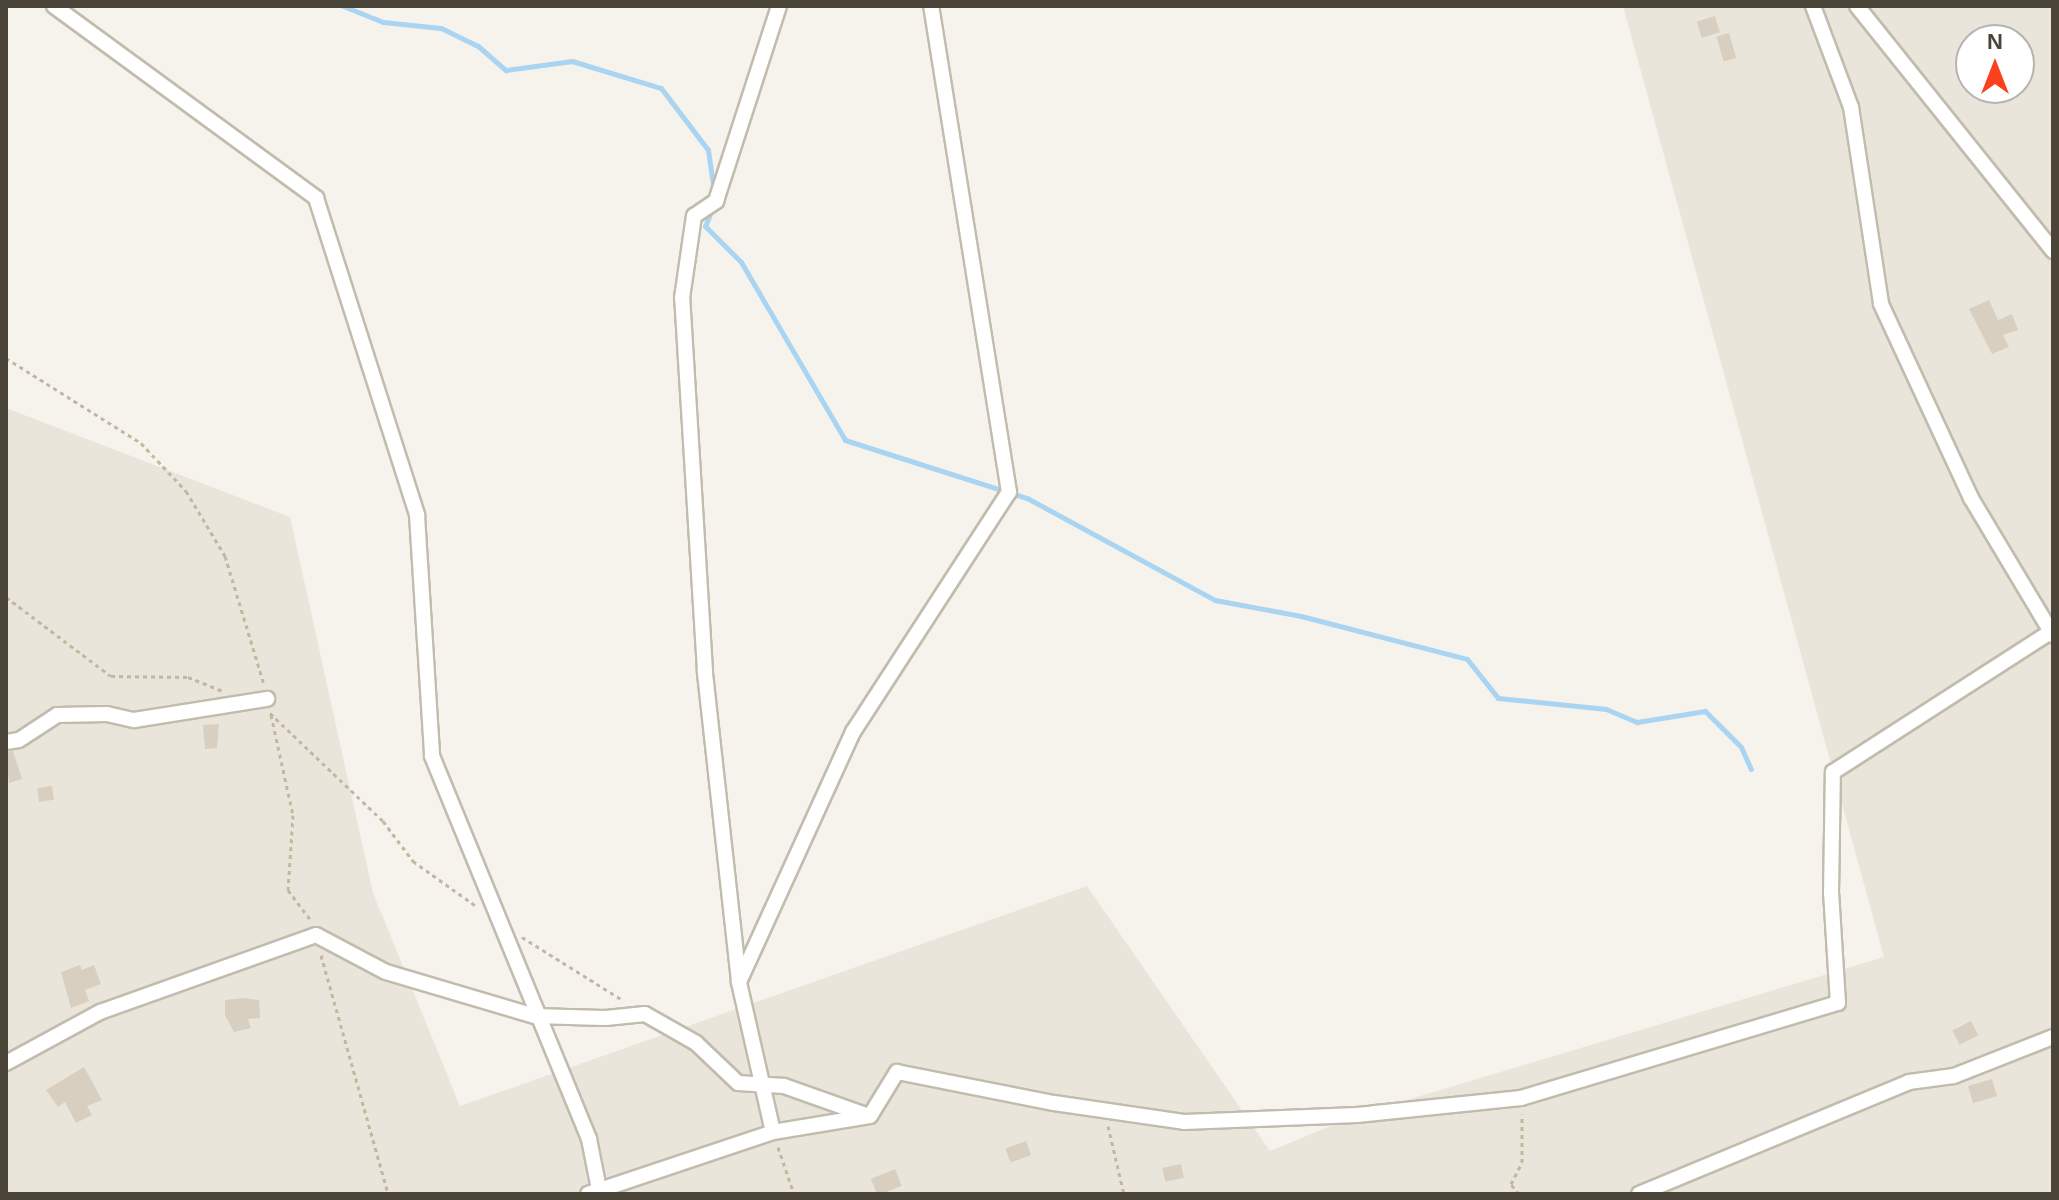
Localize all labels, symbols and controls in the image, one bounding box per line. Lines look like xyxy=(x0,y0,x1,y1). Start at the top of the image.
north arrow xyxy=(1955,24,2035,104)
text: N xyxy=(1987,29,2003,54)

